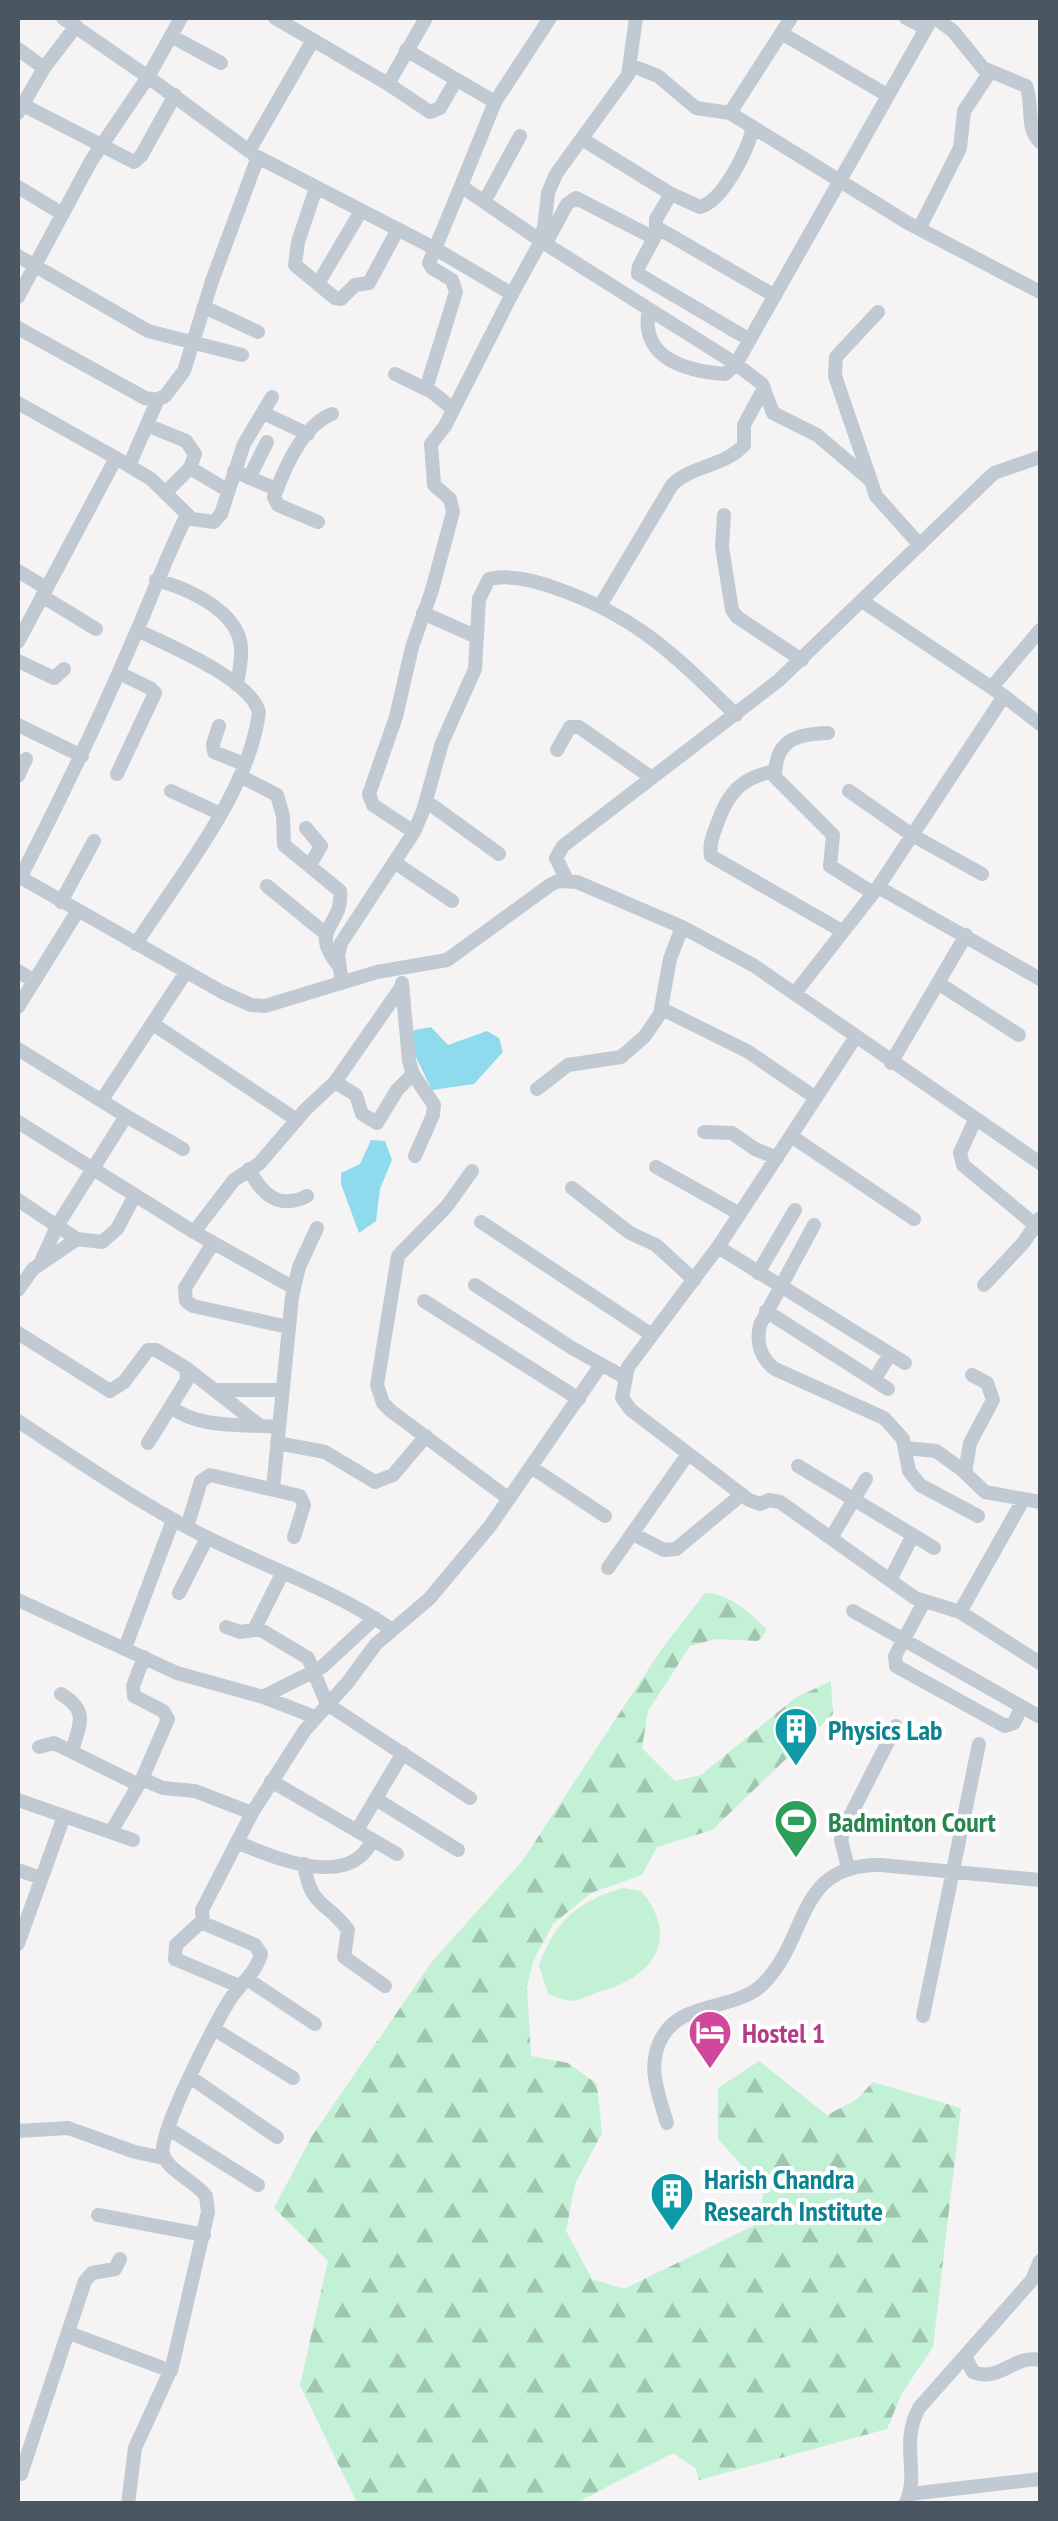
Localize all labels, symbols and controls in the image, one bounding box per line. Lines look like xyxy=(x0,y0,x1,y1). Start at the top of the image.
building icon: Physics Lab xyxy=(773,1706,819,1767)
place label: Physics Lab xyxy=(828,1711,942,1748)
sports icon: Badminton Court xyxy=(773,1798,819,1859)
place label: Badminton Court xyxy=(828,1803,996,1840)
hotel icon: Hostel 1 xyxy=(687,2009,733,2070)
place label: Hostel 1 xyxy=(742,2014,825,2051)
place label: Harish Chandra Research Institute xyxy=(704,2160,883,2229)
building icon: Harish Chandra Research Institute xyxy=(649,2171,695,2232)

